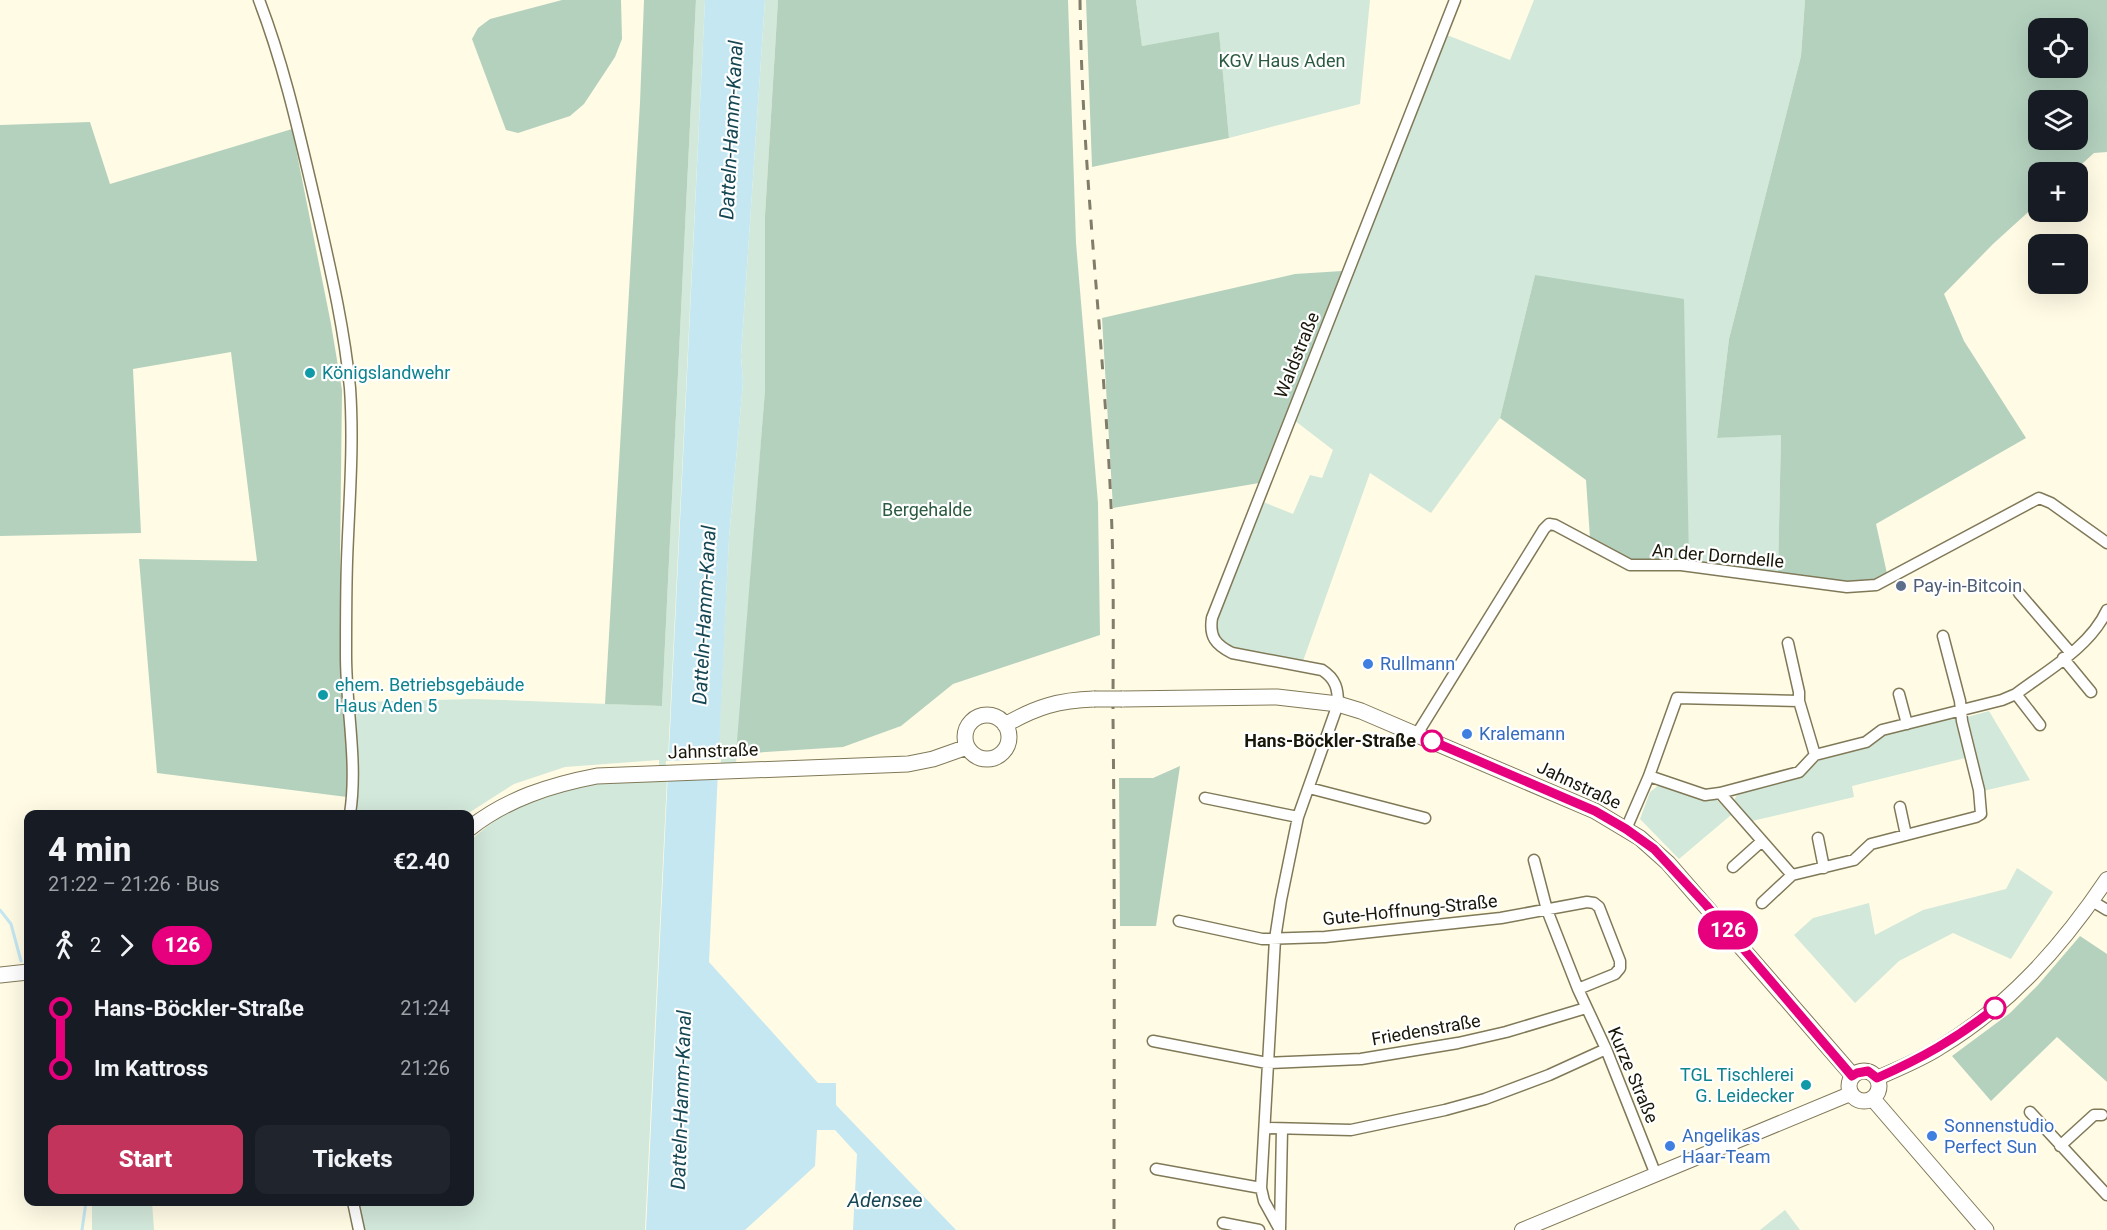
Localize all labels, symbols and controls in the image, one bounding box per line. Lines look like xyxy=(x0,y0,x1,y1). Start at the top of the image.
map controls xyxy=(2028,18,2088,294)
button: locate xyxy=(2028,18,2088,78)
water label: Datteln-Hamm-Kanal xyxy=(714,39,748,220)
park label: KGV Haus Aden xyxy=(1219,50,1345,71)
button: layers xyxy=(2028,90,2088,150)
button: + xyxy=(2028,162,2088,222)
button: − xyxy=(2028,234,2088,294)
street label: Waldstraße xyxy=(1270,309,1323,401)
place label: Königslandwehr xyxy=(322,362,450,383)
marker: Königslandwehr xyxy=(303,366,317,380)
park label: Bergehalde xyxy=(882,499,972,520)
water label: Datteln-Hamm-Kanal xyxy=(687,524,721,705)
street label: An der Dorndelle xyxy=(1651,539,1785,572)
place label: Pay-in-Bitcoin xyxy=(1913,575,2022,596)
marker: Pay-in-Bitcoin xyxy=(1894,579,1908,593)
place label: Rullmann xyxy=(1380,653,1455,674)
marker: Rullmann xyxy=(1361,657,1375,671)
place label: ehem. Betriebsgebäude Haus Aden 5 xyxy=(335,674,524,716)
marker: ehem. Betriebsgebäude Haus Aden 5 xyxy=(316,688,330,702)
place label: Kralemann xyxy=(1479,723,1565,744)
marker: Kralemann xyxy=(1460,727,1474,741)
place label: Hans-Böckler-Straße xyxy=(1244,730,1416,751)
marker: Hans-Böckler-Straße xyxy=(1421,730,1443,752)
street label: Jahnstraße xyxy=(667,738,759,763)
street label: Jahnstraße xyxy=(1534,756,1625,813)
text: 4 min xyxy=(48,830,131,869)
text: €2.40 xyxy=(393,849,450,874)
text: 21:22 – 21:26 · Bus xyxy=(48,872,220,896)
street label: Gute-Hoffnung-Straße xyxy=(1322,890,1498,929)
line badge: 126 xyxy=(1694,910,1762,950)
text: 126 xyxy=(1710,918,1746,942)
icon: walk xyxy=(48,929,81,962)
icon: forward xyxy=(110,929,143,962)
text: 2 xyxy=(90,933,101,957)
text: 126 xyxy=(164,933,200,957)
text: Hans-Böckler-Straße xyxy=(94,996,304,1021)
text: 21:24 xyxy=(400,996,450,1020)
unlabelled marker xyxy=(1984,997,2006,1019)
water label: Datteln-Hamm-Kanal xyxy=(666,1010,696,1190)
street label: Friedenstraße xyxy=(1370,1010,1482,1049)
street label: Kurze Straße xyxy=(1604,1024,1663,1126)
text: Im Kattross xyxy=(94,1056,208,1081)
text: 21:26 xyxy=(400,1056,450,1080)
place label: TGL Tischlerei G. Leidecker xyxy=(1680,1064,1794,1106)
marker: TGL Tischlerei G. Leidecker xyxy=(1799,1078,1813,1092)
place label: Sonnenstudio Perfect Sun xyxy=(1944,1115,2054,1157)
button: Start xyxy=(48,1125,243,1194)
button: Tickets xyxy=(255,1125,450,1194)
place label: Angelikas Haar-Team xyxy=(1682,1125,1771,1167)
marker: Sonnenstudio Perfect Sun xyxy=(1925,1129,1939,1143)
marker: Angelikas Haar-Team xyxy=(1663,1139,1677,1153)
water label: Adensee xyxy=(846,1188,923,1212)

